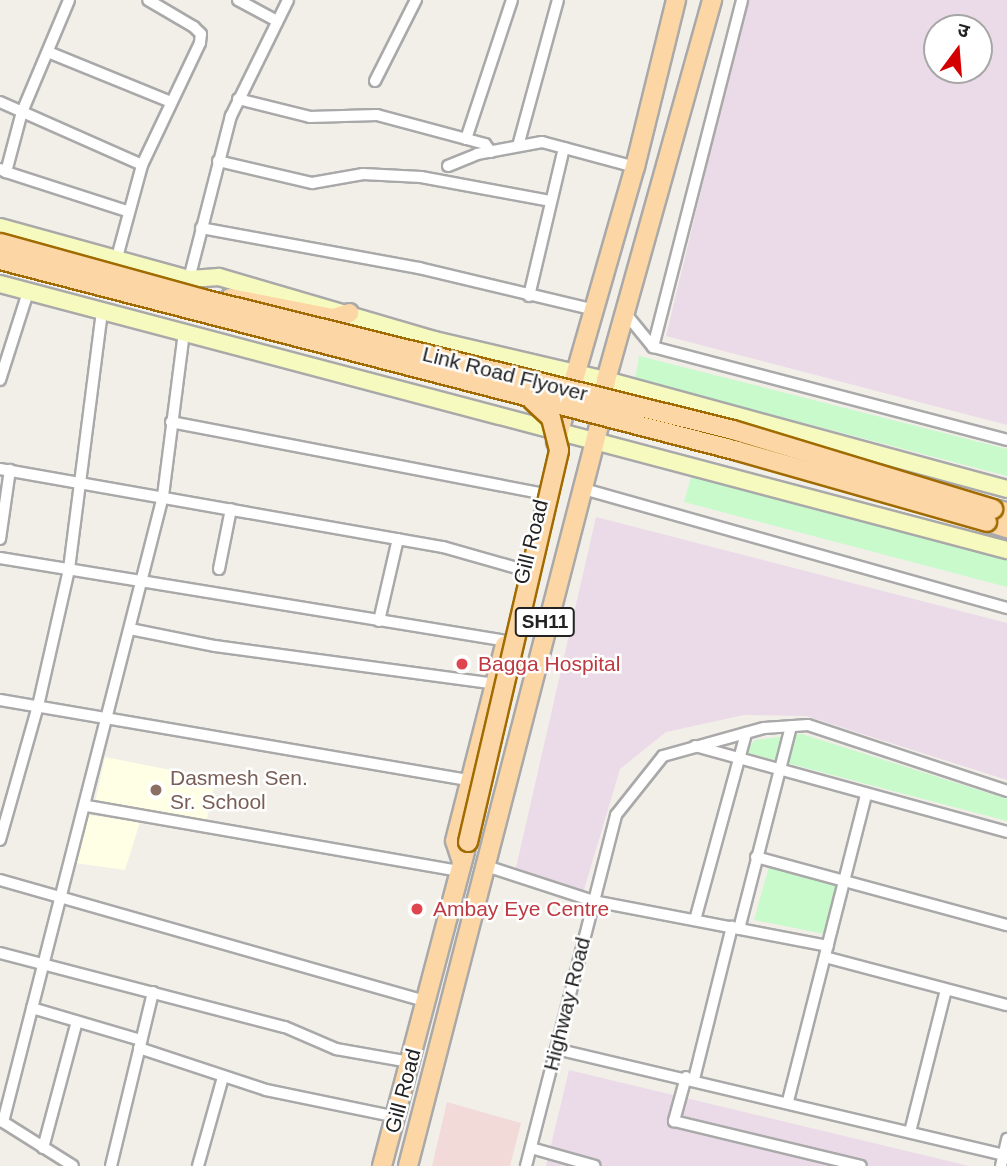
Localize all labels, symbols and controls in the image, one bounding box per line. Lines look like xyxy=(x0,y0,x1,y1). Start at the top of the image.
north arrow xyxy=(923,14,993,84)
text: उ xyxy=(955,19,972,42)
street label: Link Road Flyover xyxy=(420,341,590,407)
street label: Gill Road xyxy=(508,497,554,587)
road number: SH11 xyxy=(514,607,576,638)
place label: Bagga Hospital xyxy=(478,651,620,677)
marker: Bagga Hospital xyxy=(452,654,472,674)
place label: Dasmesh Sen. Sr. School xyxy=(170,765,308,815)
marker: Dasmesh Sen. Sr. School xyxy=(148,782,164,798)
place label: Ambay Eye Centre xyxy=(433,896,609,922)
marker: Ambay Eye Centre xyxy=(407,899,427,919)
street label: Highway Road xyxy=(538,935,596,1073)
street label: Gill Road xyxy=(380,1046,426,1136)

